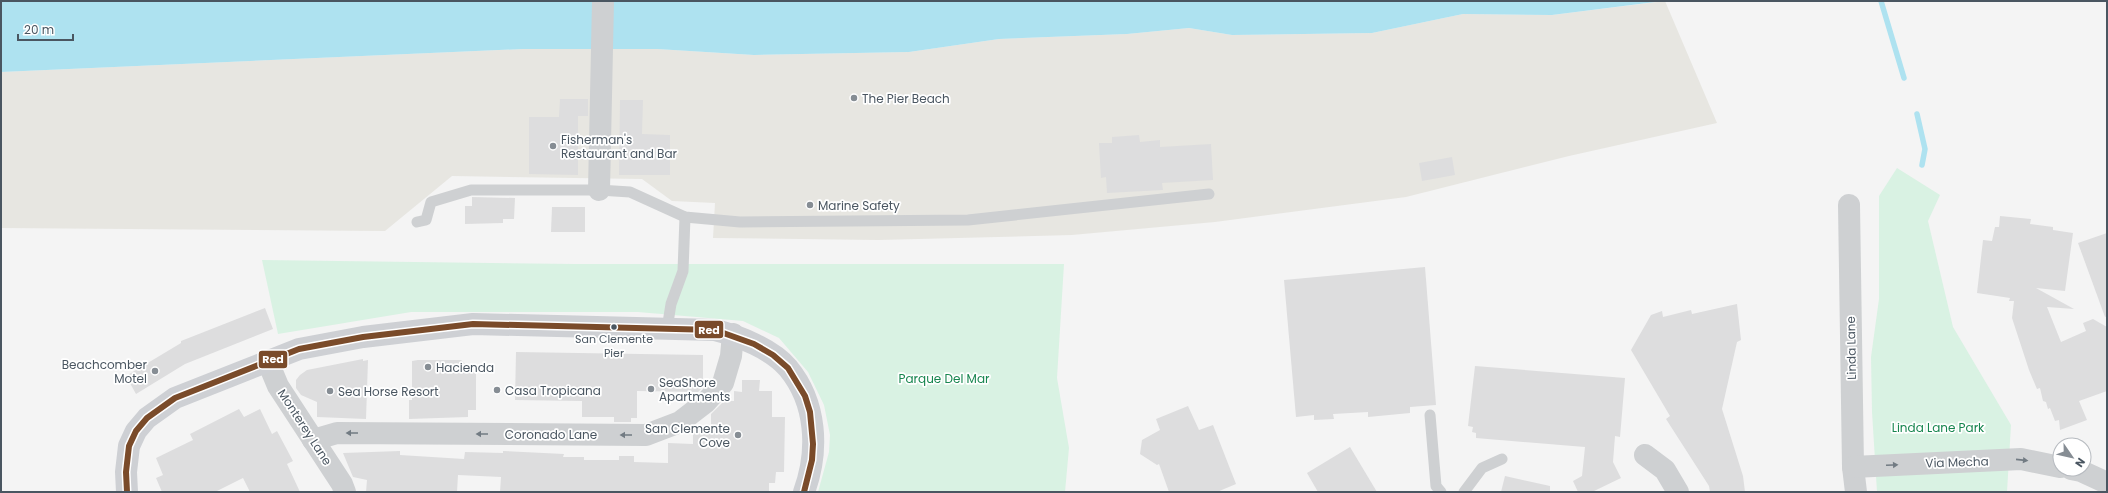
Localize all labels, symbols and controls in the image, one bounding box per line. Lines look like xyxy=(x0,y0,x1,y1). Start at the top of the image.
scale bar xyxy=(18,16,73,42)
text: 20 m xyxy=(24,21,54,38)
place label: The Pier Beach xyxy=(862,90,950,107)
marker: The Pier Beach xyxy=(849,93,859,103)
place label: Fisherman's Restaurant and Bar xyxy=(561,131,678,162)
marker: Fisherman's Restaurant and Bar xyxy=(548,141,558,151)
place label: Marine Safety xyxy=(818,197,900,214)
marker: Marine Safety xyxy=(805,200,815,210)
street label: Linda Lane xyxy=(1842,316,1860,380)
line badge: Red xyxy=(694,320,724,339)
marker: San Clemente Pier xyxy=(609,322,619,332)
text: Red xyxy=(698,322,720,338)
place label: San Clemente Pier xyxy=(575,331,653,361)
line badge: Red xyxy=(258,350,288,369)
text: Red xyxy=(262,351,284,367)
place label: Beachcomber Motel xyxy=(62,356,148,387)
place label: Hacienda xyxy=(436,359,494,376)
marker: Hacienda xyxy=(423,362,433,372)
marker: Beachcomber Motel xyxy=(150,366,160,376)
park label: Parque Del Mar xyxy=(899,370,990,387)
place label: SeaShore Apartments xyxy=(659,374,730,405)
place label: Casa Tropicana xyxy=(505,382,601,399)
place label: Sea Horse Resort xyxy=(338,383,439,400)
marker: SeaShore Apartments xyxy=(646,384,656,394)
marker: Casa Tropicana xyxy=(492,385,502,395)
street label: Monterey Lane xyxy=(274,386,336,468)
marker: Sea Horse Resort xyxy=(325,386,335,396)
park label: Linda Lane Park xyxy=(1892,419,1985,436)
place label: San Clemente Cove xyxy=(645,420,730,451)
street label: Coronado Lane xyxy=(505,426,597,443)
one-way arrow xyxy=(345,430,358,436)
marker: San Clemente Cove xyxy=(733,430,743,440)
one-way arrow xyxy=(475,431,488,437)
one-way arrow xyxy=(619,432,632,438)
north arrow xyxy=(2052,437,2092,477)
street label: Via Mecha xyxy=(1925,452,1989,472)
text: N xyxy=(2071,455,2089,470)
one-way arrow xyxy=(2016,457,2028,463)
one-way arrow xyxy=(1886,461,1898,468)

